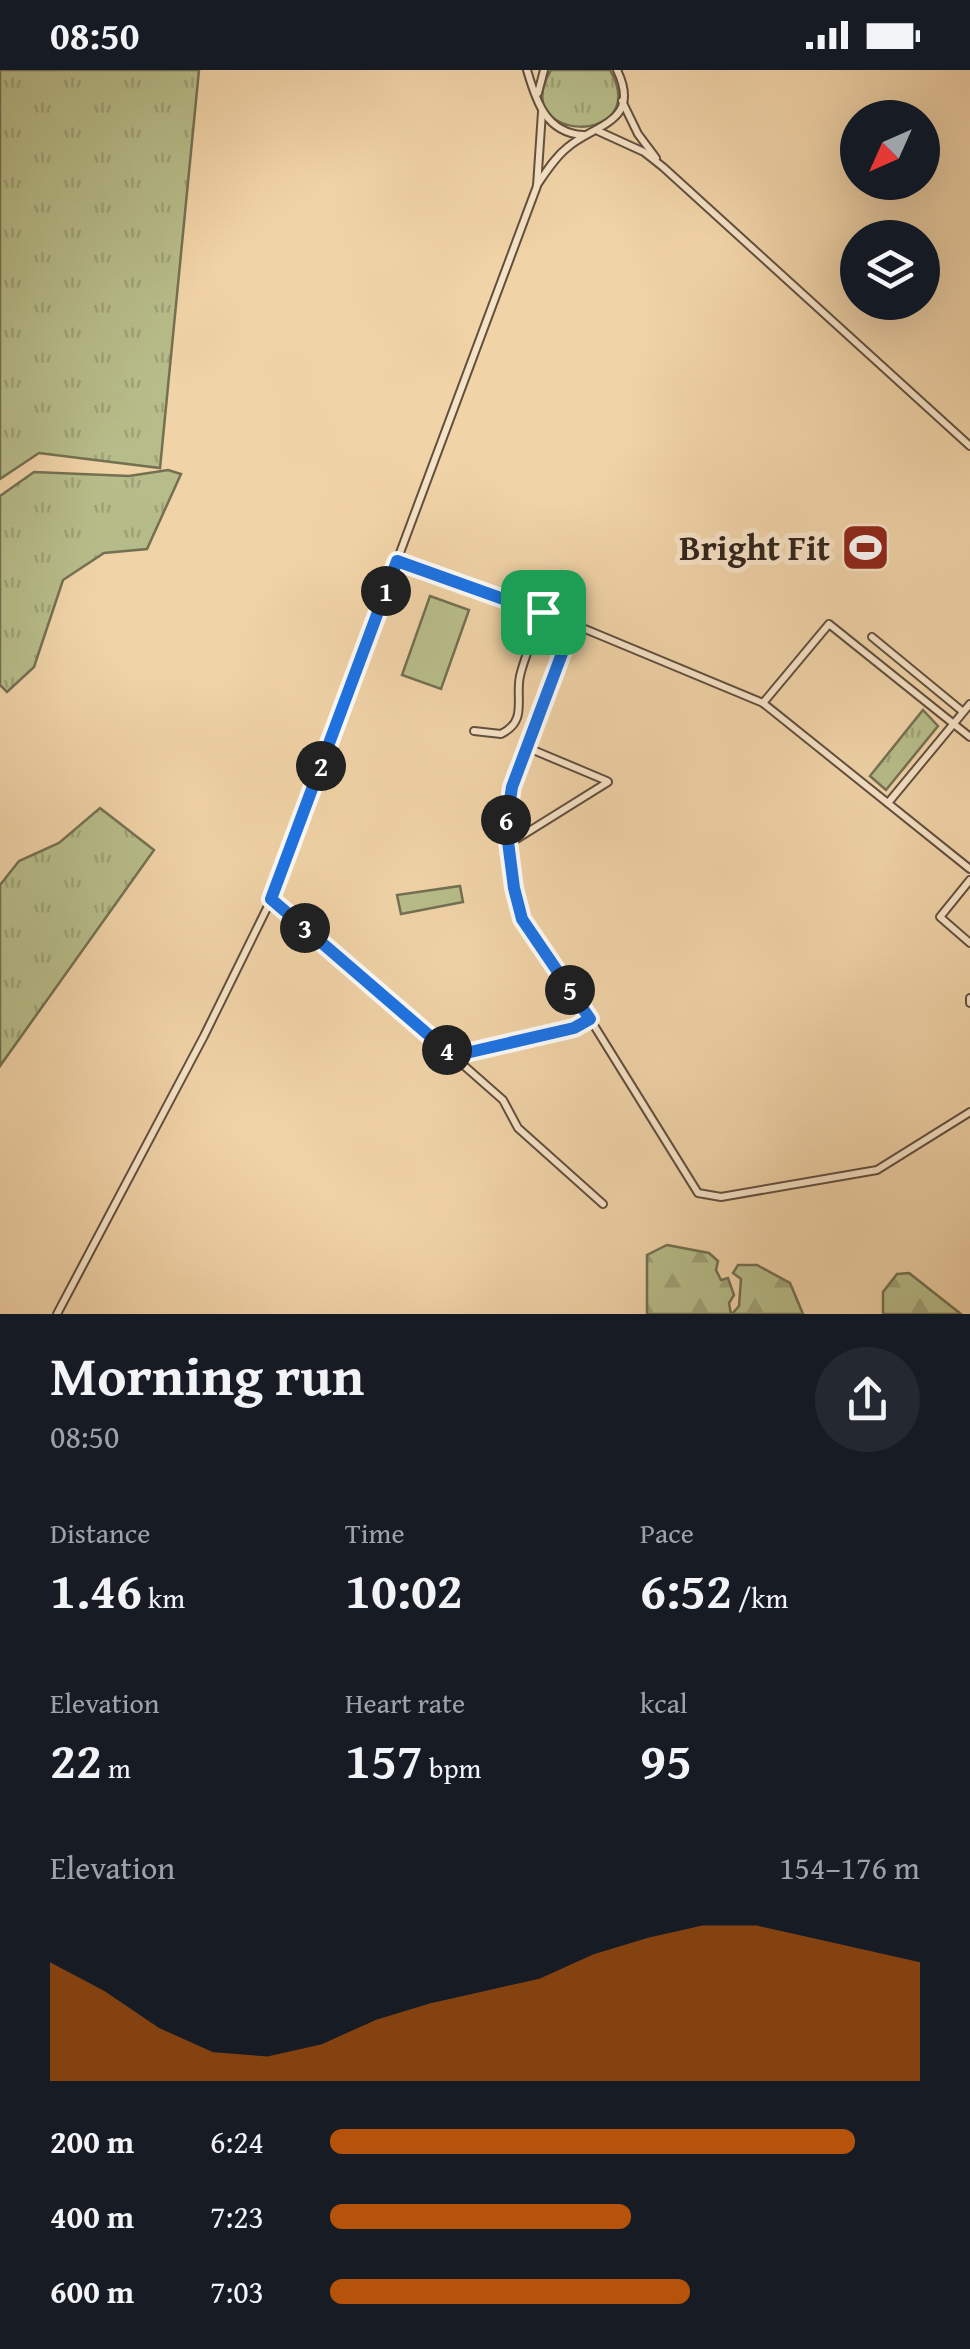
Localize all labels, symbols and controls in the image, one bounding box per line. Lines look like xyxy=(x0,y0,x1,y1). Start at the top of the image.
text: 08:50 xyxy=(50,7,140,63)
north arrow xyxy=(840,100,940,200)
map controls xyxy=(840,100,940,320)
button: layers xyxy=(840,220,940,320)
place label: Bright Fit xyxy=(679,522,830,573)
sports icon: Bright Fit xyxy=(839,522,891,574)
pin: 1 xyxy=(361,566,411,616)
text: 1 xyxy=(379,570,393,611)
pin xyxy=(501,570,586,655)
icon: arrive xyxy=(516,585,571,640)
pin: 2 xyxy=(296,741,346,791)
text: 2 xyxy=(314,745,328,786)
pin: 6 xyxy=(481,795,531,845)
text: 6 xyxy=(499,799,513,840)
pin: 3 xyxy=(280,903,330,953)
text: 3 xyxy=(298,907,312,948)
pin: 5 xyxy=(545,965,595,1015)
text: 5 xyxy=(563,969,577,1010)
pin: 4 xyxy=(422,1025,472,1075)
text: 4 xyxy=(440,1029,454,1070)
text: Morning run xyxy=(50,1335,364,1415)
button: share xyxy=(815,1347,920,1452)
text: 08:50 xyxy=(50,1413,119,1460)
text: Distance xyxy=(50,1512,150,1553)
text: Time xyxy=(345,1512,405,1553)
text: Pace xyxy=(640,1512,694,1553)
text: 1.46 xyxy=(50,1553,142,1626)
text: 10:02 xyxy=(345,1553,463,1626)
text: 6:52 xyxy=(640,1553,732,1626)
text: km xyxy=(142,1577,185,1618)
text: /km xyxy=(732,1577,788,1618)
text: Elevation xyxy=(50,1682,160,1723)
text: Heart rate xyxy=(345,1682,465,1723)
text: kcal xyxy=(640,1682,688,1723)
text: 22 xyxy=(50,1723,102,1796)
text: 157 xyxy=(345,1723,423,1796)
text: 95 xyxy=(640,1723,692,1796)
text: m xyxy=(102,1747,131,1788)
text: bpm xyxy=(423,1747,481,1788)
text: Elevation xyxy=(50,1844,175,1891)
text: 154–176 m xyxy=(779,1844,920,1891)
text: 200 m xyxy=(50,2118,134,2165)
text: 6:24 xyxy=(210,2118,264,2165)
text: 400 m xyxy=(50,2193,134,2240)
text: 7:23 xyxy=(210,2193,264,2240)
text: 600 m xyxy=(50,2268,134,2315)
text: 7:03 xyxy=(210,2268,264,2315)

